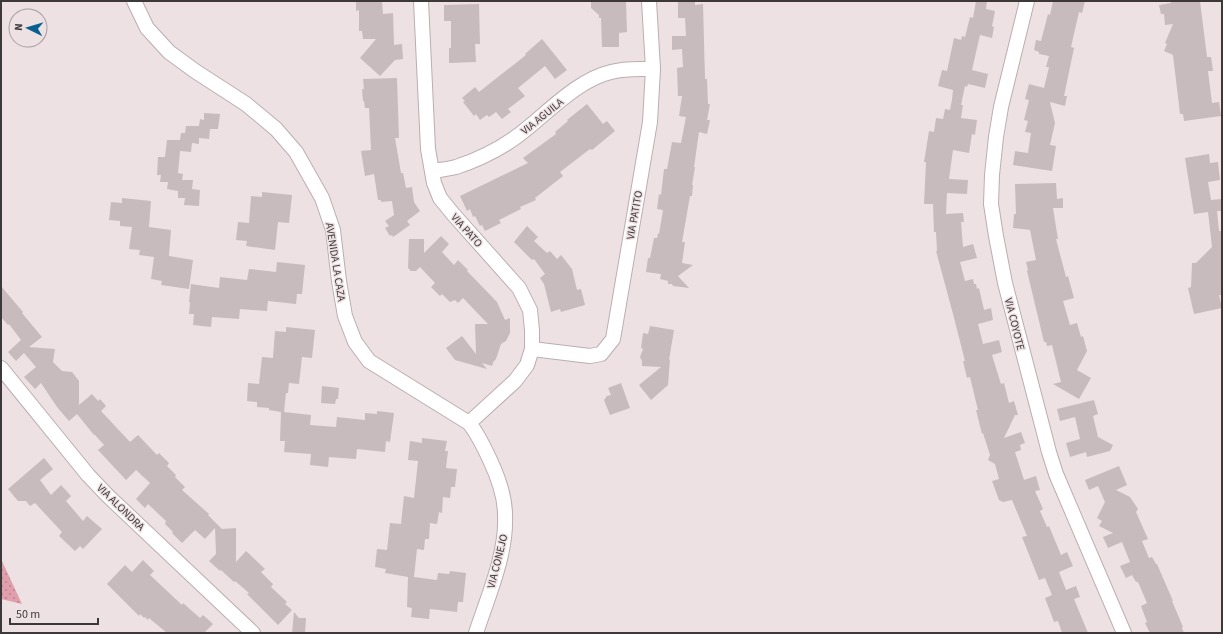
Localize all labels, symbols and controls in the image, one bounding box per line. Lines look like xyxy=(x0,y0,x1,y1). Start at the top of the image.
north arrow xyxy=(8,8,48,48)
text: N xyxy=(11,23,26,31)
street label: VIA AGUILA xyxy=(518,95,567,138)
street label: VIA PATITO xyxy=(623,189,646,241)
street label: VIA PATO xyxy=(447,210,486,251)
street label: AVENIDA LA CAZA xyxy=(322,222,349,303)
street label: VIA COYOTE xyxy=(1001,296,1028,352)
street label: VIA ALONDRA xyxy=(93,481,148,534)
street label: VIA CONEJO xyxy=(483,532,511,590)
scale bar xyxy=(10,600,98,626)
text: 50 m xyxy=(16,606,40,623)

